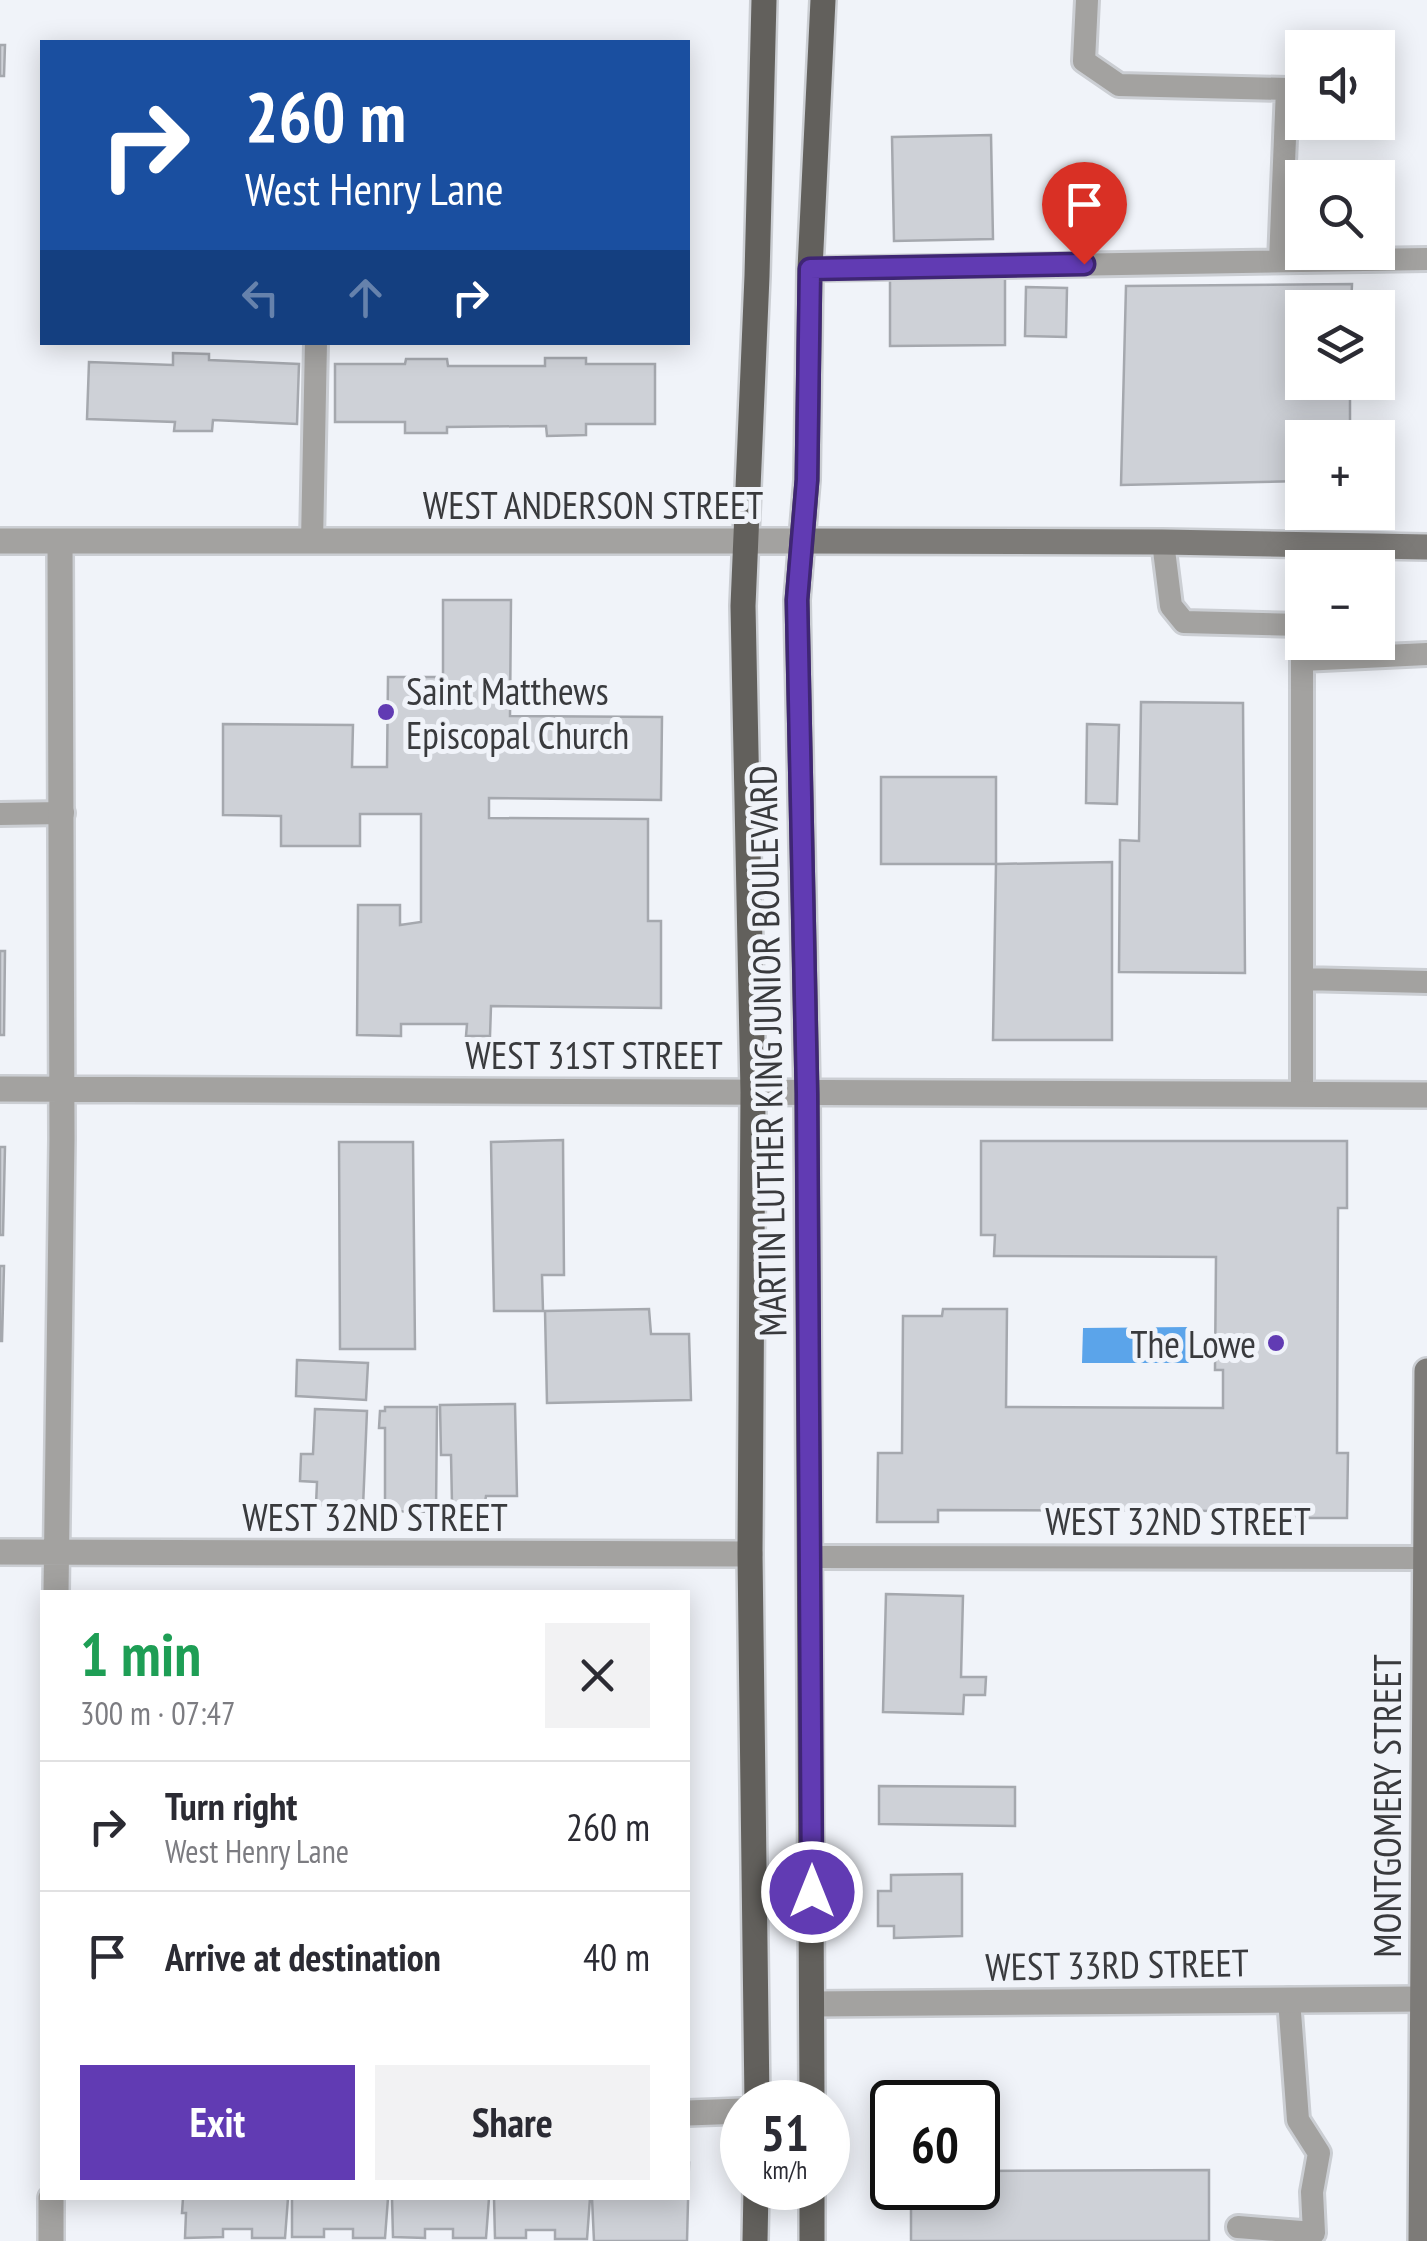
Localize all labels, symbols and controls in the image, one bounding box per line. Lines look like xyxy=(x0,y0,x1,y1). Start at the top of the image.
map controls xyxy=(1285,30,1395,660)
button: sound xyxy=(1285,30,1395,140)
text: 260 m xyxy=(245,71,406,161)
icon: right xyxy=(80,80,210,210)
text: West Henry Lane xyxy=(245,159,504,217)
button: search xyxy=(1285,160,1395,270)
pin xyxy=(1042,162,1127,265)
icon: arrive xyxy=(1057,177,1112,232)
icon: left xyxy=(233,270,288,325)
icon: ahead xyxy=(338,270,393,325)
icon: right xyxy=(443,270,498,325)
button: layers xyxy=(1285,290,1395,400)
button: + xyxy=(1285,420,1395,530)
street label: WEST ANDERSON STREET xyxy=(423,480,763,529)
button: − xyxy=(1285,550,1395,660)
place label: Saint Matthews Episcopal Church xyxy=(406,666,629,759)
marker: Saint Matthews Episcopal Church xyxy=(375,701,397,723)
street label: MARTIN LUTHER KING JUNIOR BOULEVARD xyxy=(738,765,796,1337)
street label: WEST 31ST STREET xyxy=(465,1030,723,1079)
place label: The Lowe xyxy=(1131,1319,1256,1368)
marker: The Lowe xyxy=(1265,1332,1287,1354)
street label: WEST 32ND STREET xyxy=(242,1492,508,1541)
street label: WEST 32ND STREET xyxy=(1045,1496,1311,1545)
text: 1 min xyxy=(80,1615,201,1693)
button: close xyxy=(545,1623,650,1728)
street label: MONTGOMERY STREET xyxy=(1362,1654,1411,1958)
text: 300 m · 07:47 xyxy=(80,1692,235,1734)
text: Turn right xyxy=(165,1781,297,1830)
icon: right xyxy=(80,1799,135,1854)
text: 260 m xyxy=(566,1802,650,1851)
text: West Henry Lane xyxy=(165,1830,349,1872)
position arrow xyxy=(760,1840,864,1944)
icon: arrive xyxy=(80,1929,135,1984)
text: Arrive at destination xyxy=(165,1932,441,1981)
text: 40 m xyxy=(583,1932,650,1981)
street label: WEST 33RD STREET xyxy=(985,1937,1249,1991)
button: Exit xyxy=(80,2065,355,2180)
button: Share xyxy=(375,2065,650,2180)
speed limit sign: 60 xyxy=(870,2080,1000,2210)
text: 51 xyxy=(761,2100,809,2165)
text: km/h xyxy=(763,2154,807,2186)

